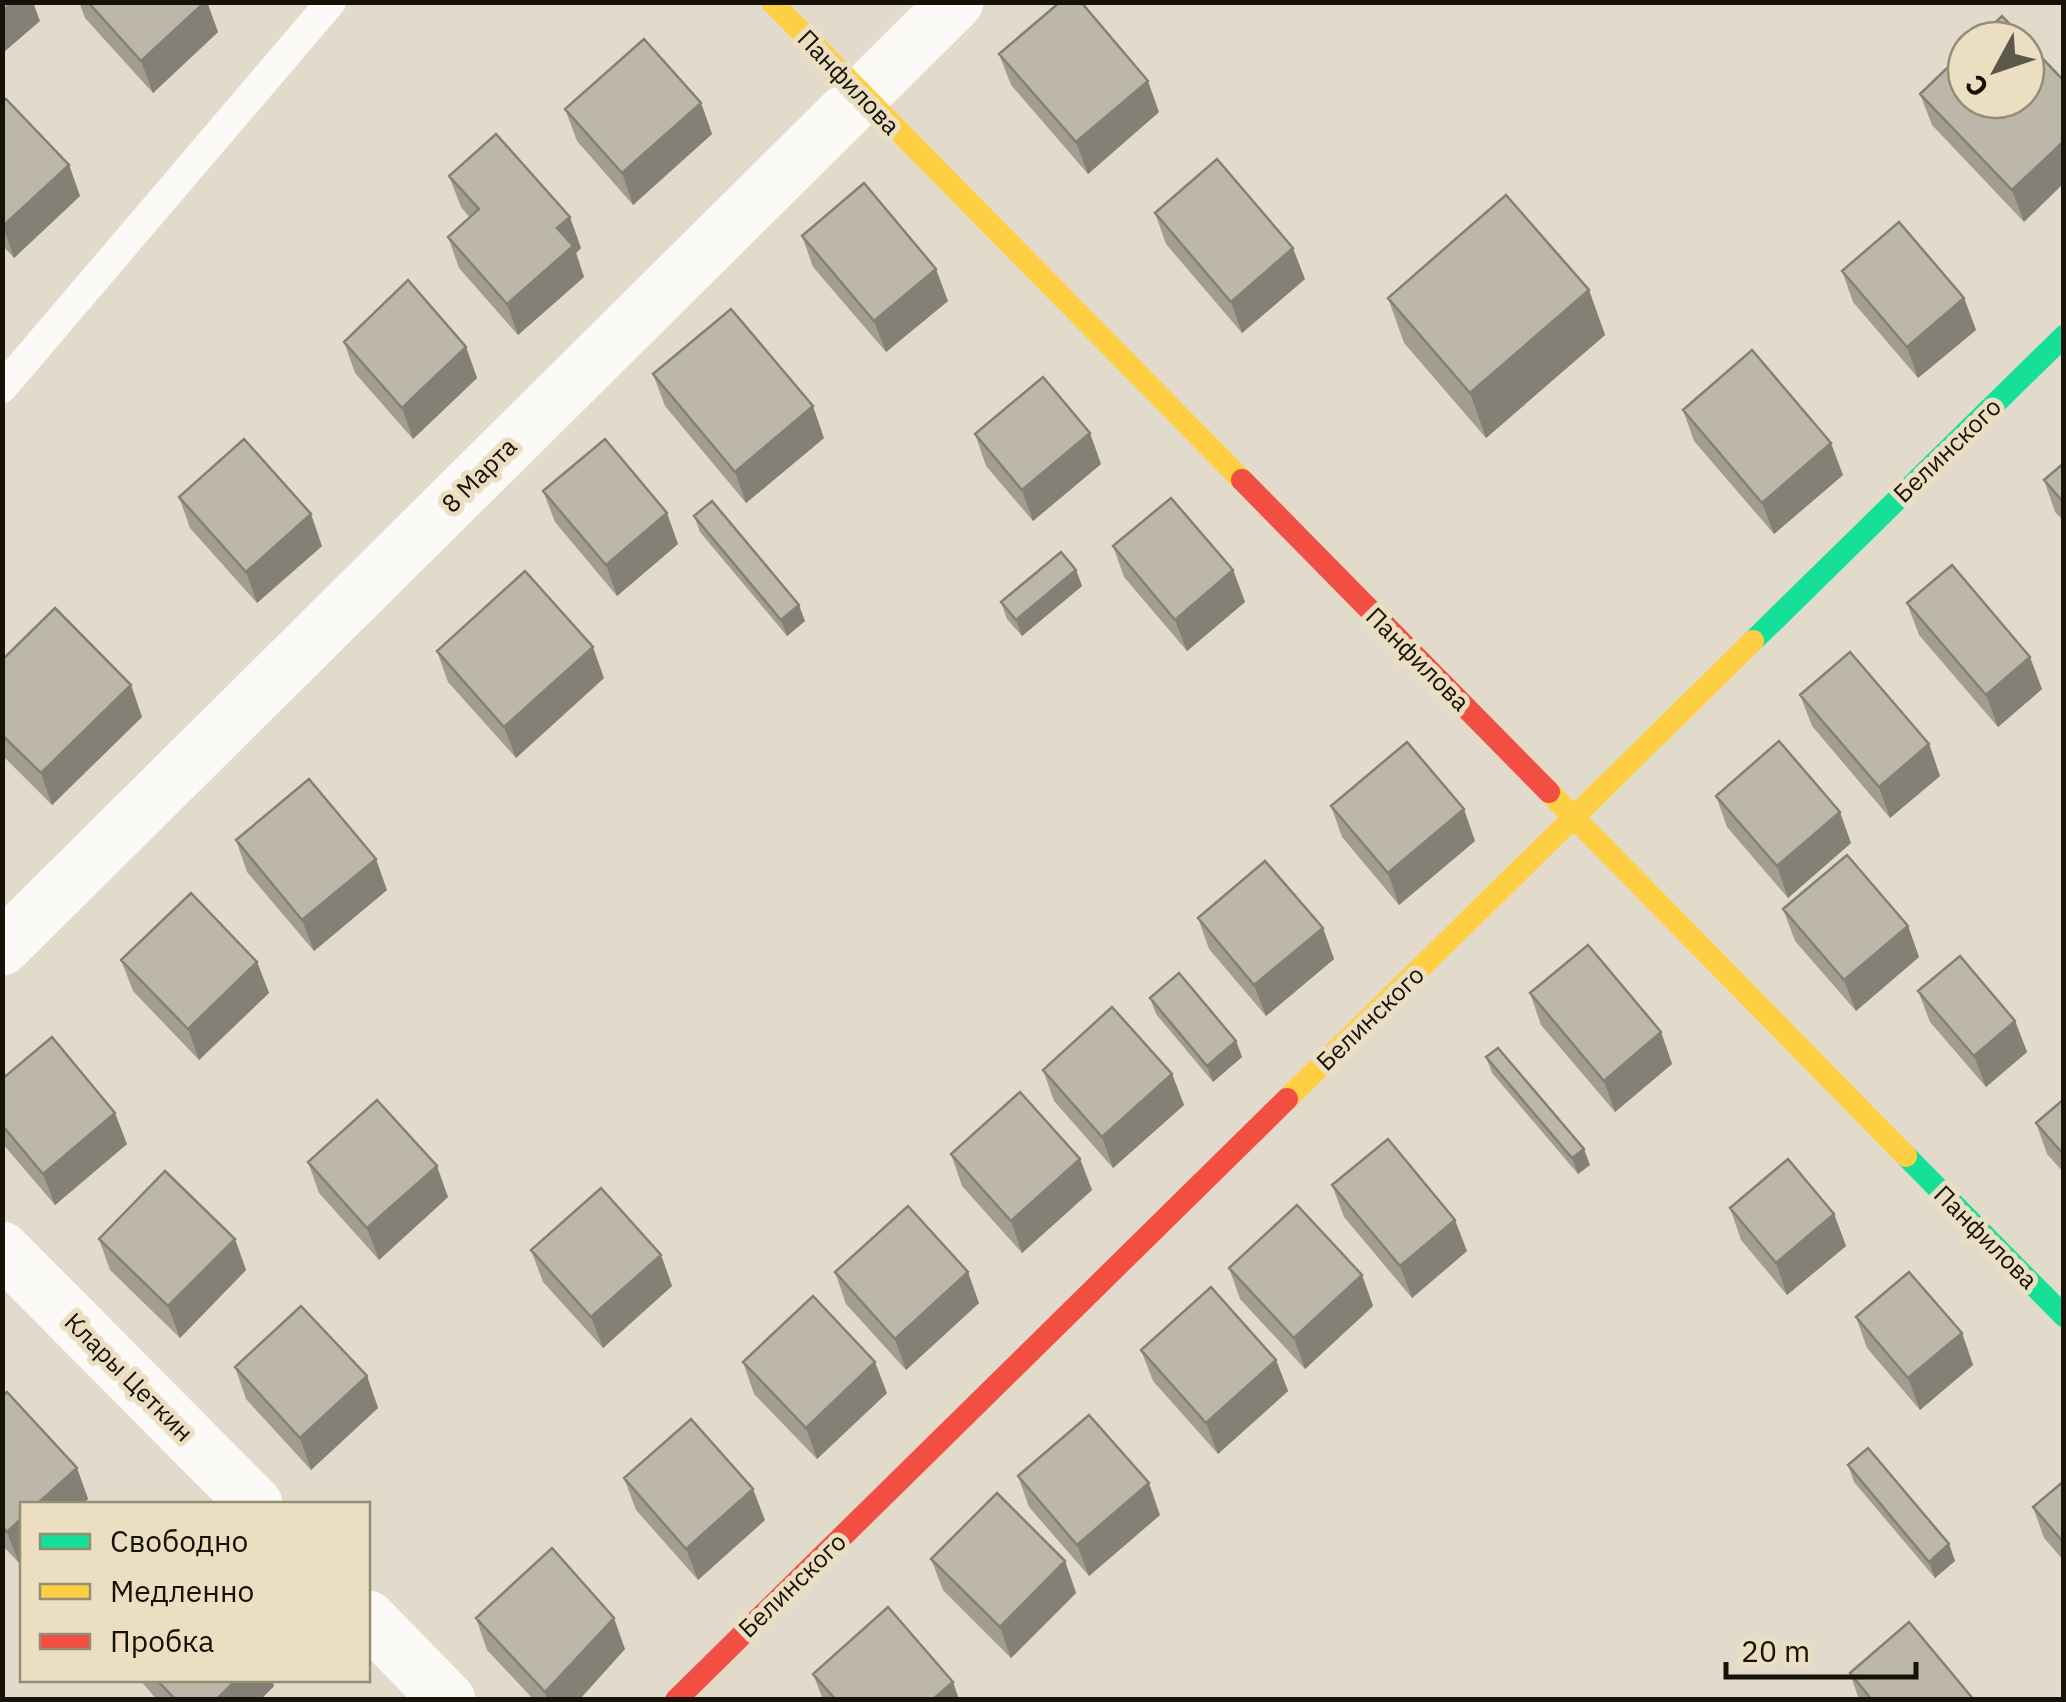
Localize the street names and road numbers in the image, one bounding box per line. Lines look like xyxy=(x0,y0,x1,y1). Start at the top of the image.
street label: Панфилова xyxy=(791,22,908,141)
street label: Белинского xyxy=(1886,390,2008,509)
street label: 8 Марта xyxy=(434,430,523,519)
street label: Панфилова xyxy=(1359,600,1477,718)
street label: Белинского xyxy=(1309,958,1431,1077)
street label: Панфилова xyxy=(1927,1178,2045,1296)
street label: Клары Цеткин xyxy=(58,1305,201,1448)
street label: Белинского xyxy=(731,1525,853,1644)

